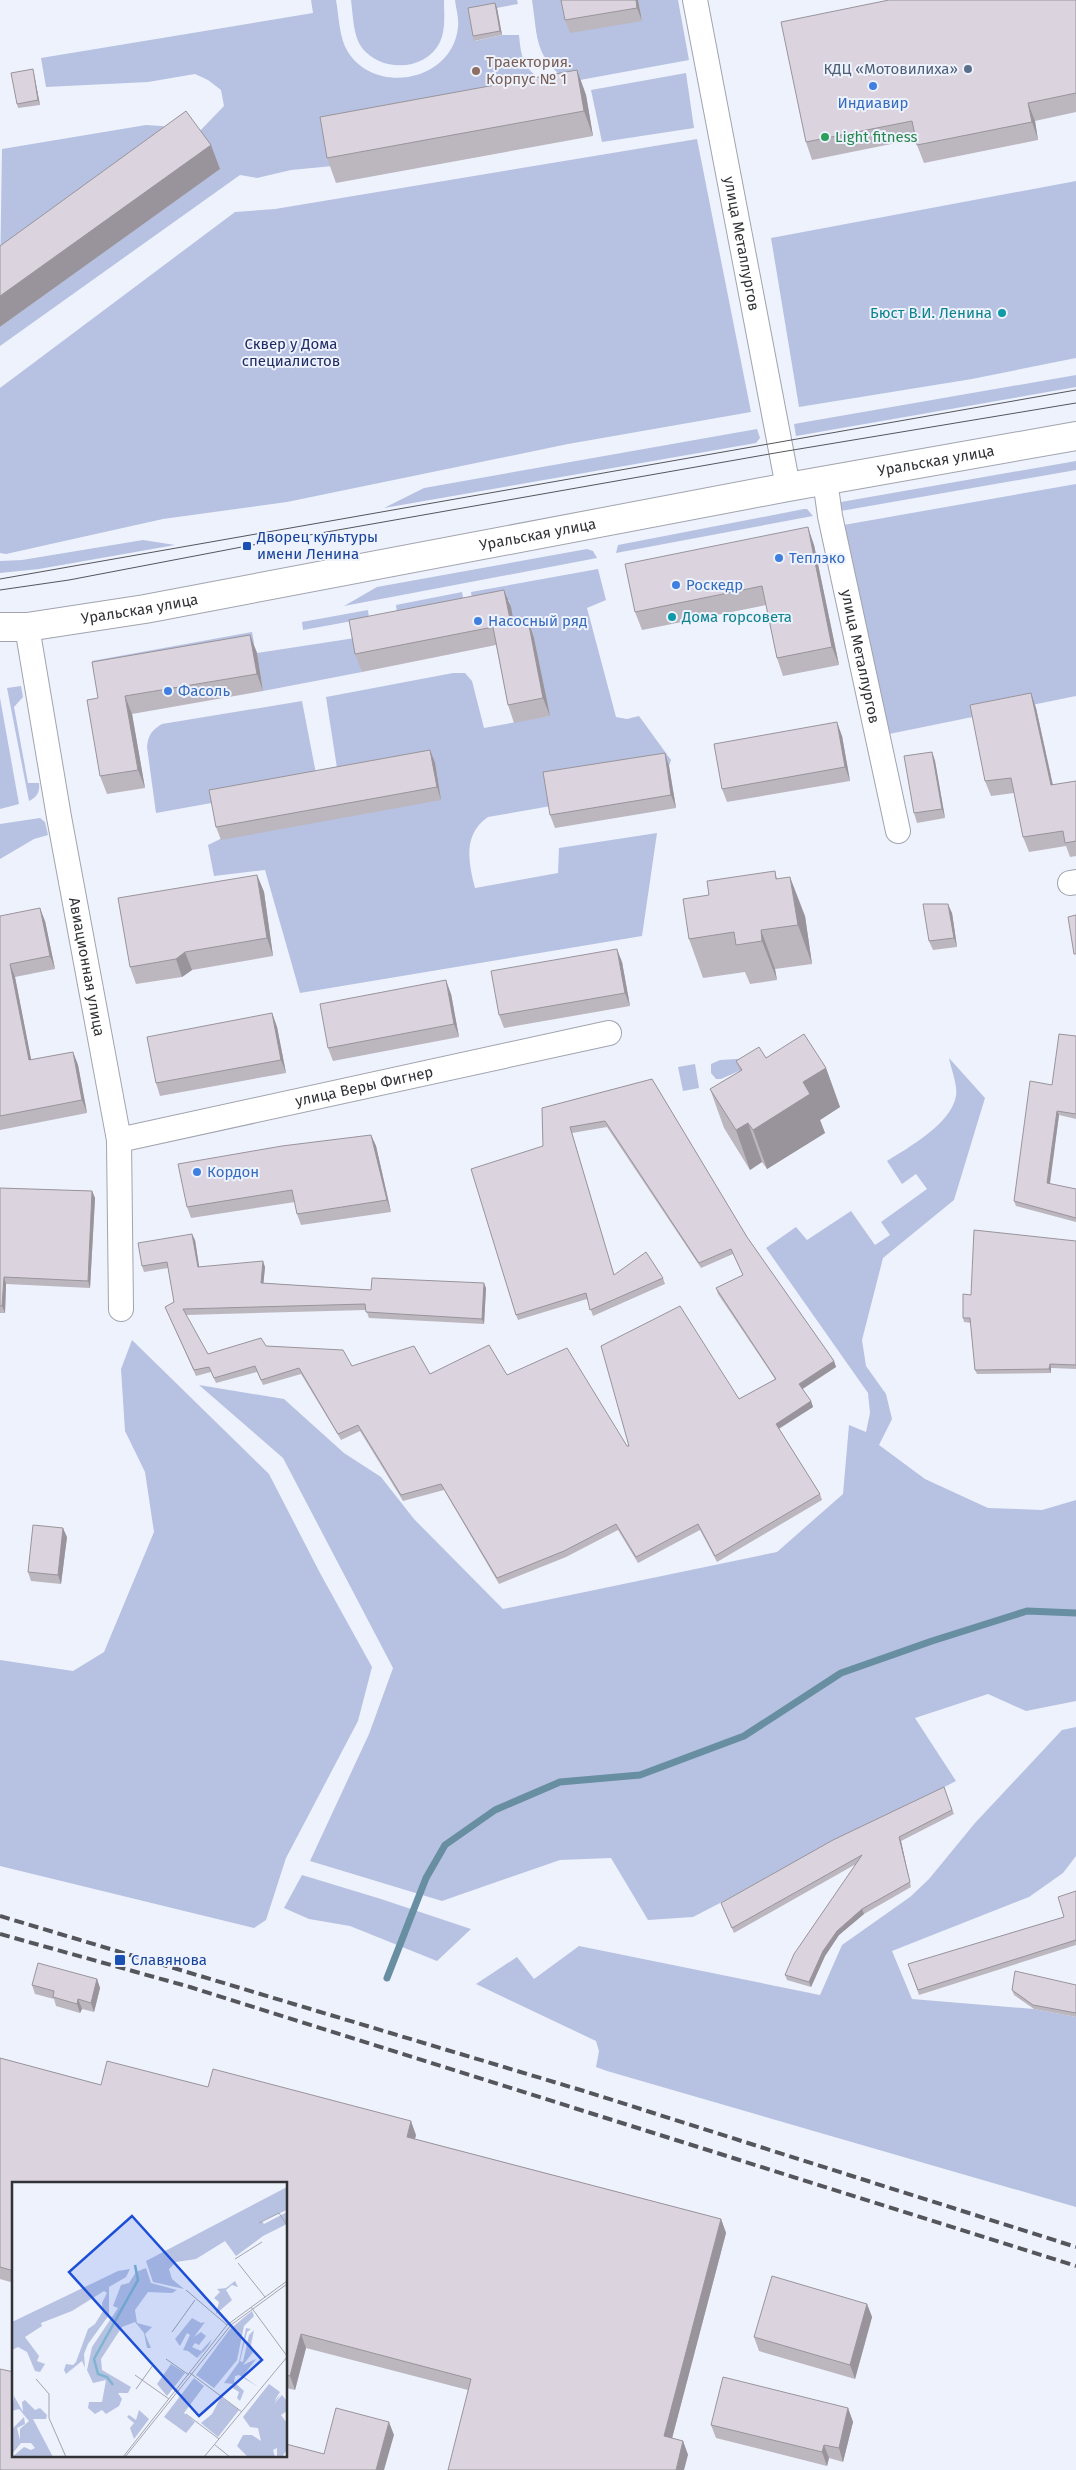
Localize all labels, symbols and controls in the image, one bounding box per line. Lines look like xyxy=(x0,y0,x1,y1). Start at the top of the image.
place label: Траектория. Корпус № 1 xyxy=(486,53,572,88)
place label: КДЦ «Мотовилиха» xyxy=(823,60,958,78)
marker: КДЦ «Мотовилиха» xyxy=(962,63,974,75)
marker: Траектория. Корпус № 1 xyxy=(470,65,482,77)
marker: Индиавир xyxy=(867,80,879,92)
place label: Индиавир xyxy=(837,94,909,112)
place label: Light fitness xyxy=(835,128,918,146)
marker: Light fitness xyxy=(819,131,831,143)
street label: улица Металлургов xyxy=(720,175,763,312)
place label: Бюст В.И. Ленина xyxy=(870,304,992,322)
marker: Бюст В.И. Ленина xyxy=(996,307,1008,319)
park label: Сквер у Дома специалистов xyxy=(242,335,340,370)
street label: Уральская улица xyxy=(876,442,996,480)
street label: Уральская улица xyxy=(478,515,597,554)
place label: Дворец культуры имени Ленина xyxy=(256,528,378,563)
marker: Дворец культуры имени Ленина xyxy=(241,540,253,552)
place label: Теплэко xyxy=(789,549,845,567)
marker: Теплэко xyxy=(773,552,785,564)
place label: Роскедр xyxy=(686,576,743,594)
marker: Роскедр xyxy=(670,579,682,591)
street label: улица Металлургов xyxy=(837,588,884,725)
street label: Уральская улица xyxy=(80,590,200,628)
place label: Дома горсовета xyxy=(681,608,792,626)
marker: Дома горсовета xyxy=(666,611,678,623)
place label: Насосный ряд xyxy=(488,612,587,630)
marker: Насосный ряд xyxy=(472,615,484,627)
place label: Фасоль xyxy=(178,682,230,700)
marker: Фасоль xyxy=(162,685,174,697)
street label: Авиационная улица xyxy=(65,896,109,1038)
street label: улица Веры Фигнер xyxy=(294,1063,435,1110)
place label: Кордон xyxy=(207,1163,259,1181)
marker: Кордон xyxy=(191,1166,203,1178)
place label: Славянова xyxy=(131,1951,207,1969)
marker: Славянова xyxy=(113,1953,127,1967)
inset map xyxy=(12,2182,288,2458)

